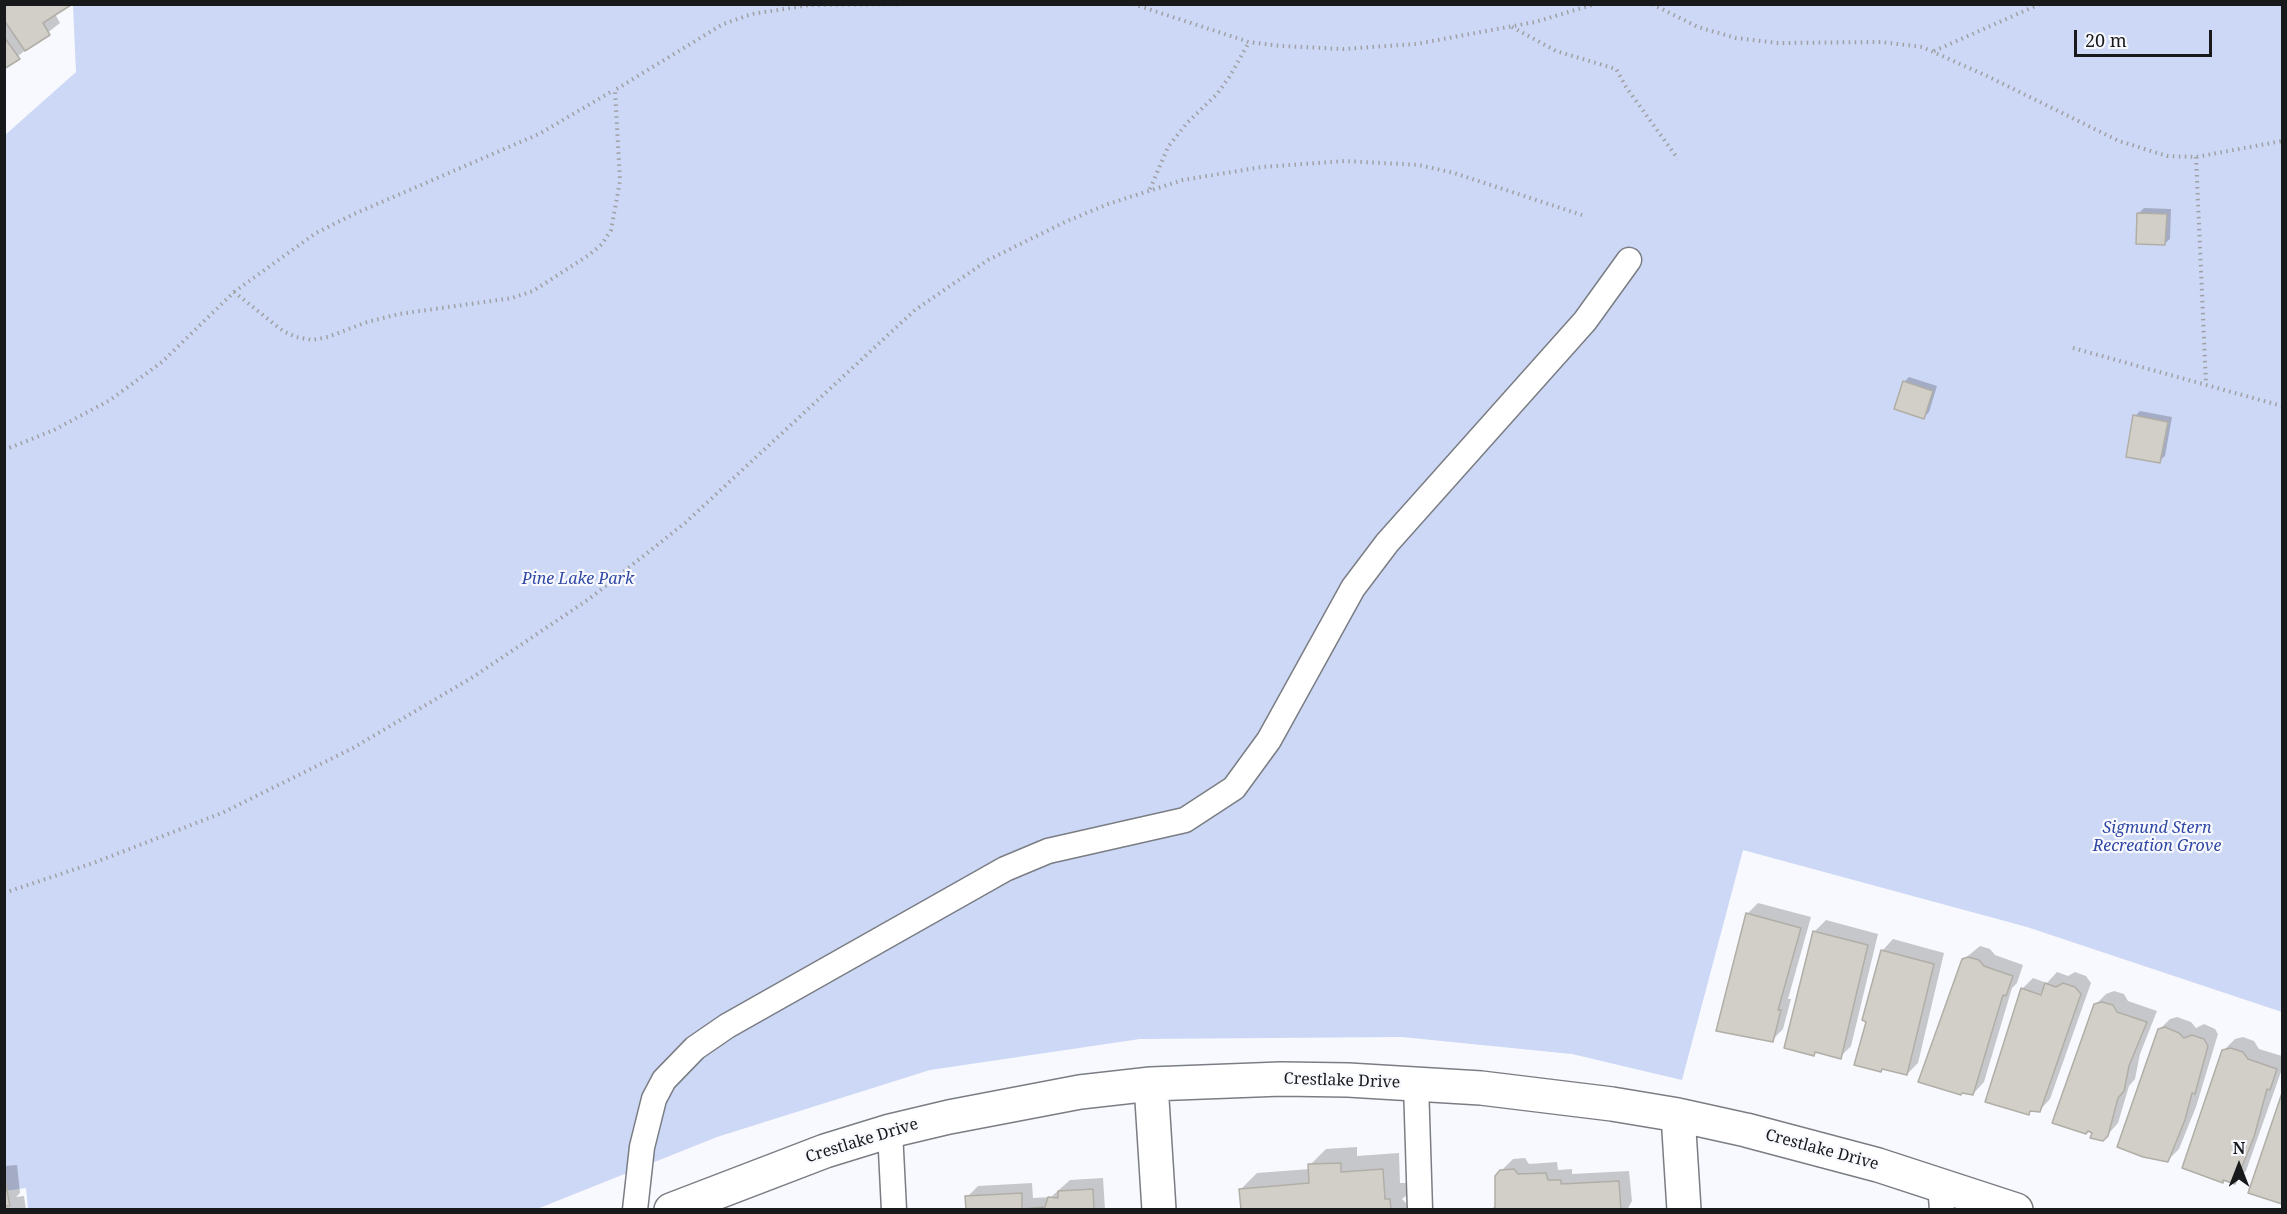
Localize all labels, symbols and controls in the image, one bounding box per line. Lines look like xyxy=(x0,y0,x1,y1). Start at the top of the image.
scale bar xyxy=(2077,18,2215,56)
text: 20 m xyxy=(2085,28,2127,52)
park label: Pine Lake Park xyxy=(522,569,634,589)
park label: Sigmund Stern Recreation Grove xyxy=(2093,818,2221,856)
street label: Crestlake Drive xyxy=(1283,1069,1401,1093)
street label: Crestlake Drive xyxy=(803,1115,921,1167)
street label: Crestlake Drive xyxy=(1763,1126,1881,1174)
north arrow xyxy=(2209,1136,2269,1196)
text: N xyxy=(2233,1137,2245,1159)

